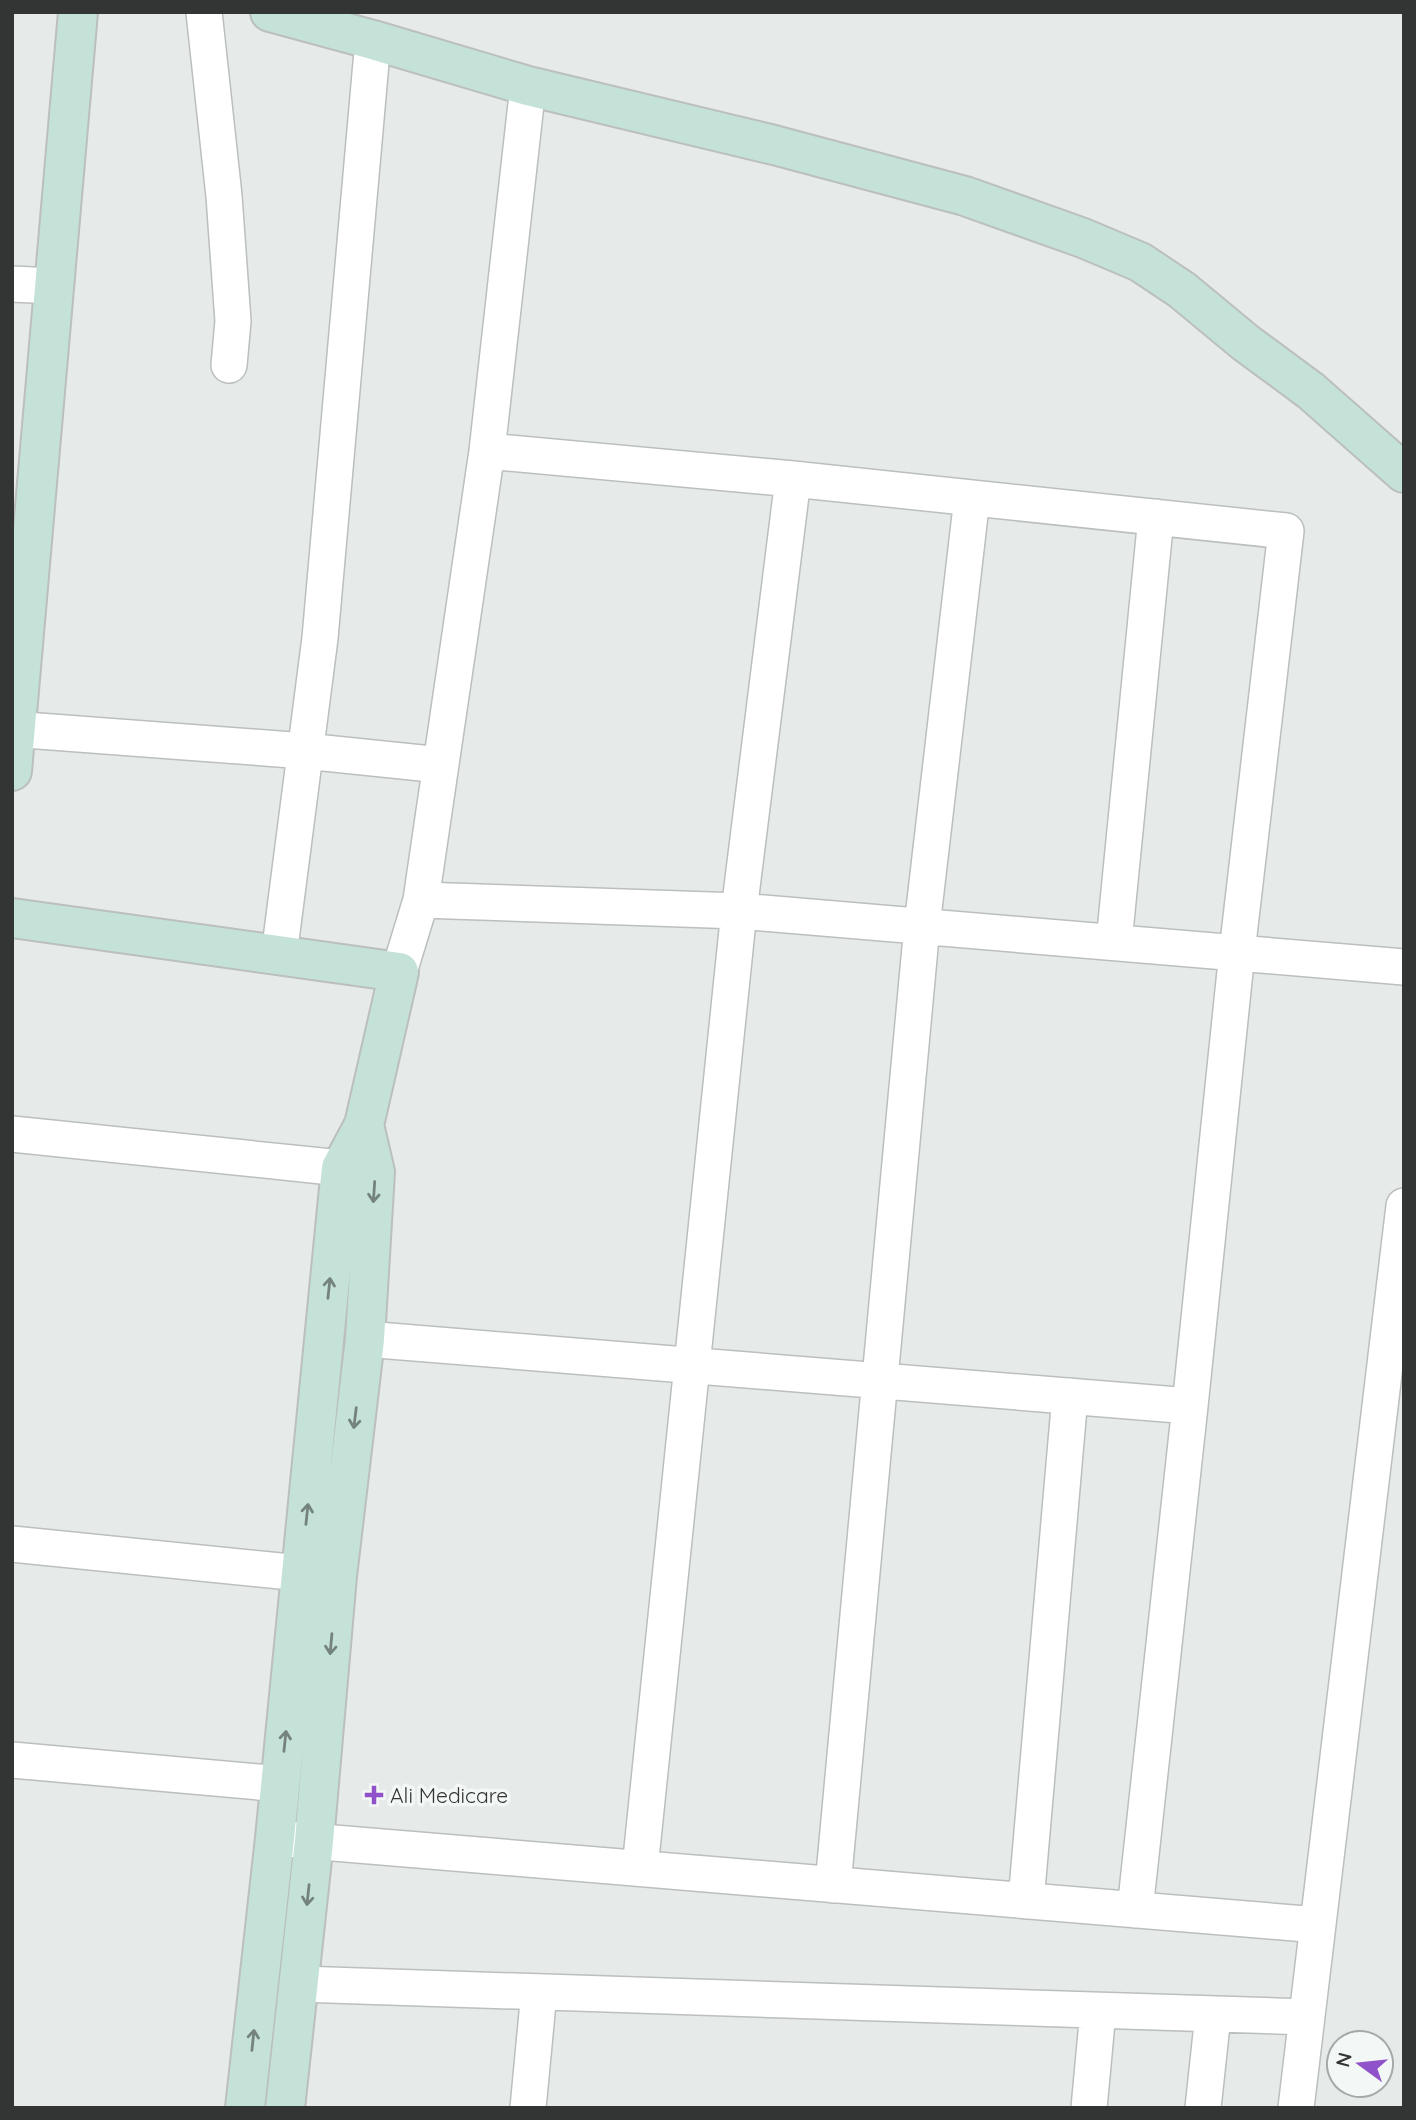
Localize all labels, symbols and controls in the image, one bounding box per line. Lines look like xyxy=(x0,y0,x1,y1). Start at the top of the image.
one-way arrow xyxy=(367,1180,380,1202)
one-way arrow xyxy=(323,1277,336,1300)
one-way arrow xyxy=(349,1406,362,1429)
one-way arrow xyxy=(301,1503,314,1526)
one-way arrow xyxy=(324,1633,337,1655)
one-way arrow xyxy=(279,1730,292,1752)
place label: Ali Medicare xyxy=(390,1782,508,1808)
marker: Ali Medicare xyxy=(364,1785,384,1805)
one-way arrow xyxy=(301,1884,314,1906)
one-way arrow xyxy=(246,2029,259,2052)
north arrow xyxy=(1325,2029,1395,2099)
text: N xyxy=(1330,2050,1357,2069)

